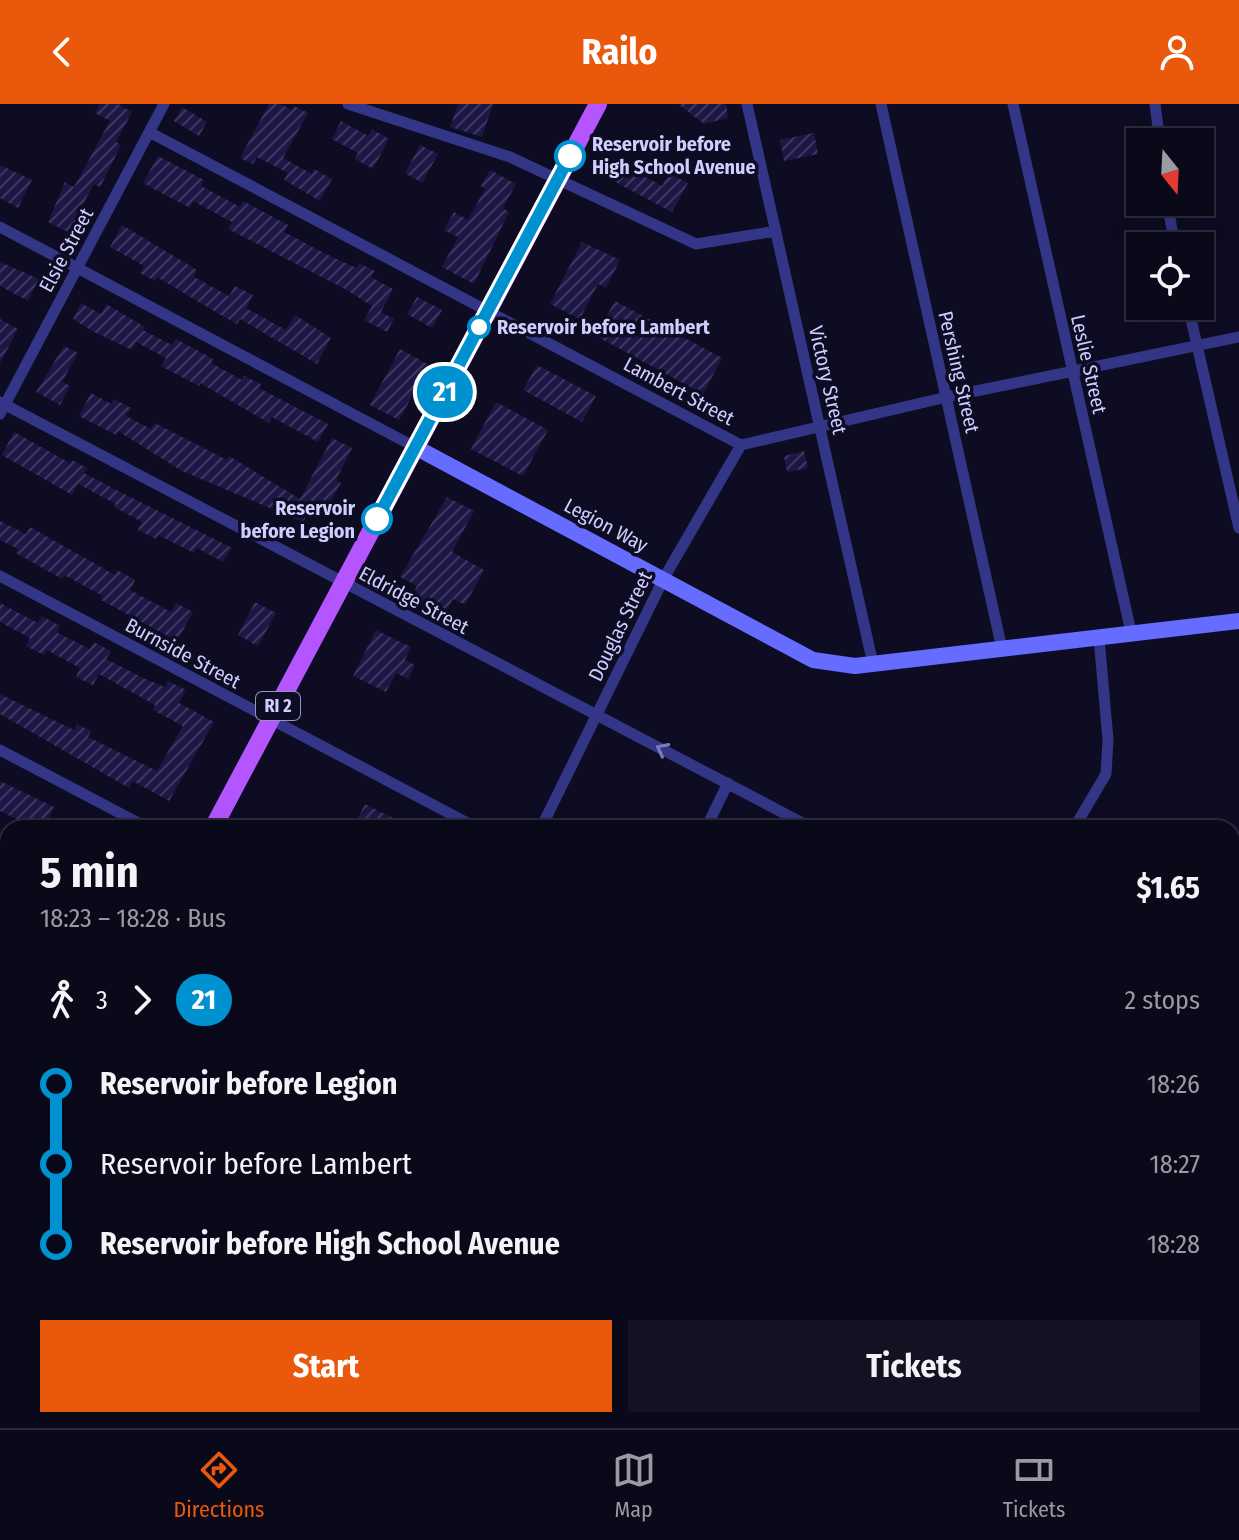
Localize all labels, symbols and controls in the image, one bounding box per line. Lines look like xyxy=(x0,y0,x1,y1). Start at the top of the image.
icon: back xyxy=(40,30,84,74)
text: Railo xyxy=(582,30,657,74)
icon: person xyxy=(1155,30,1199,74)
north arrow xyxy=(1126,128,1214,216)
map controls xyxy=(1126,128,1214,320)
place label: Reservoir before High School Avenue xyxy=(592,132,756,179)
marker: Reservoir before High School Avenue xyxy=(555,141,585,171)
street label: Elsie Street xyxy=(34,203,98,296)
button: locate xyxy=(1126,232,1214,320)
street label: Pershing Street xyxy=(933,309,985,436)
street label: Leslie Street xyxy=(1066,312,1112,416)
place label: Reservoir before Lambert xyxy=(497,315,711,339)
marker: Reservoir before Lambert xyxy=(468,316,490,338)
street label: Victory Street xyxy=(804,324,852,437)
street label: Lambert Street xyxy=(620,352,739,430)
line badge: 21 xyxy=(409,366,481,418)
text: 21 xyxy=(433,375,457,408)
street label: Legion Way xyxy=(560,493,652,557)
place label: Reservoir before Legion xyxy=(241,496,356,543)
marker: Reservoir before Legion xyxy=(362,504,392,534)
street label: Eldridge Street xyxy=(355,561,473,639)
street label: Douglas Street xyxy=(583,567,657,685)
street label: Burnside Street xyxy=(121,613,245,694)
road number: RI 2 xyxy=(256,692,300,720)
one-way arrow xyxy=(656,743,671,759)
text: 5 min xyxy=(40,846,139,899)
text: $1.65 xyxy=(1137,870,1200,906)
text: 18:23 – 18:28 · Bus xyxy=(40,903,226,934)
icon: walk xyxy=(40,978,84,1022)
icon: forward xyxy=(120,978,164,1022)
text: 21 xyxy=(192,983,216,1016)
text: 3 xyxy=(96,985,108,1016)
text: 2 stops xyxy=(1125,985,1200,1016)
text: Reservoir before Legion xyxy=(100,1066,397,1102)
text: 18:26 xyxy=(1147,1069,1200,1100)
text: Reservoir before Lambert xyxy=(100,1146,412,1182)
text: 18:27 xyxy=(1150,1149,1200,1180)
text: Reservoir before High School Avenue xyxy=(100,1226,560,1262)
text: 18:28 xyxy=(1147,1229,1200,1260)
button: Start xyxy=(40,1320,612,1412)
button: Tickets xyxy=(628,1320,1200,1412)
tab: Directions xyxy=(174,1448,265,1523)
tab: Map xyxy=(612,1448,656,1523)
tab: Tickets xyxy=(1003,1448,1065,1523)

